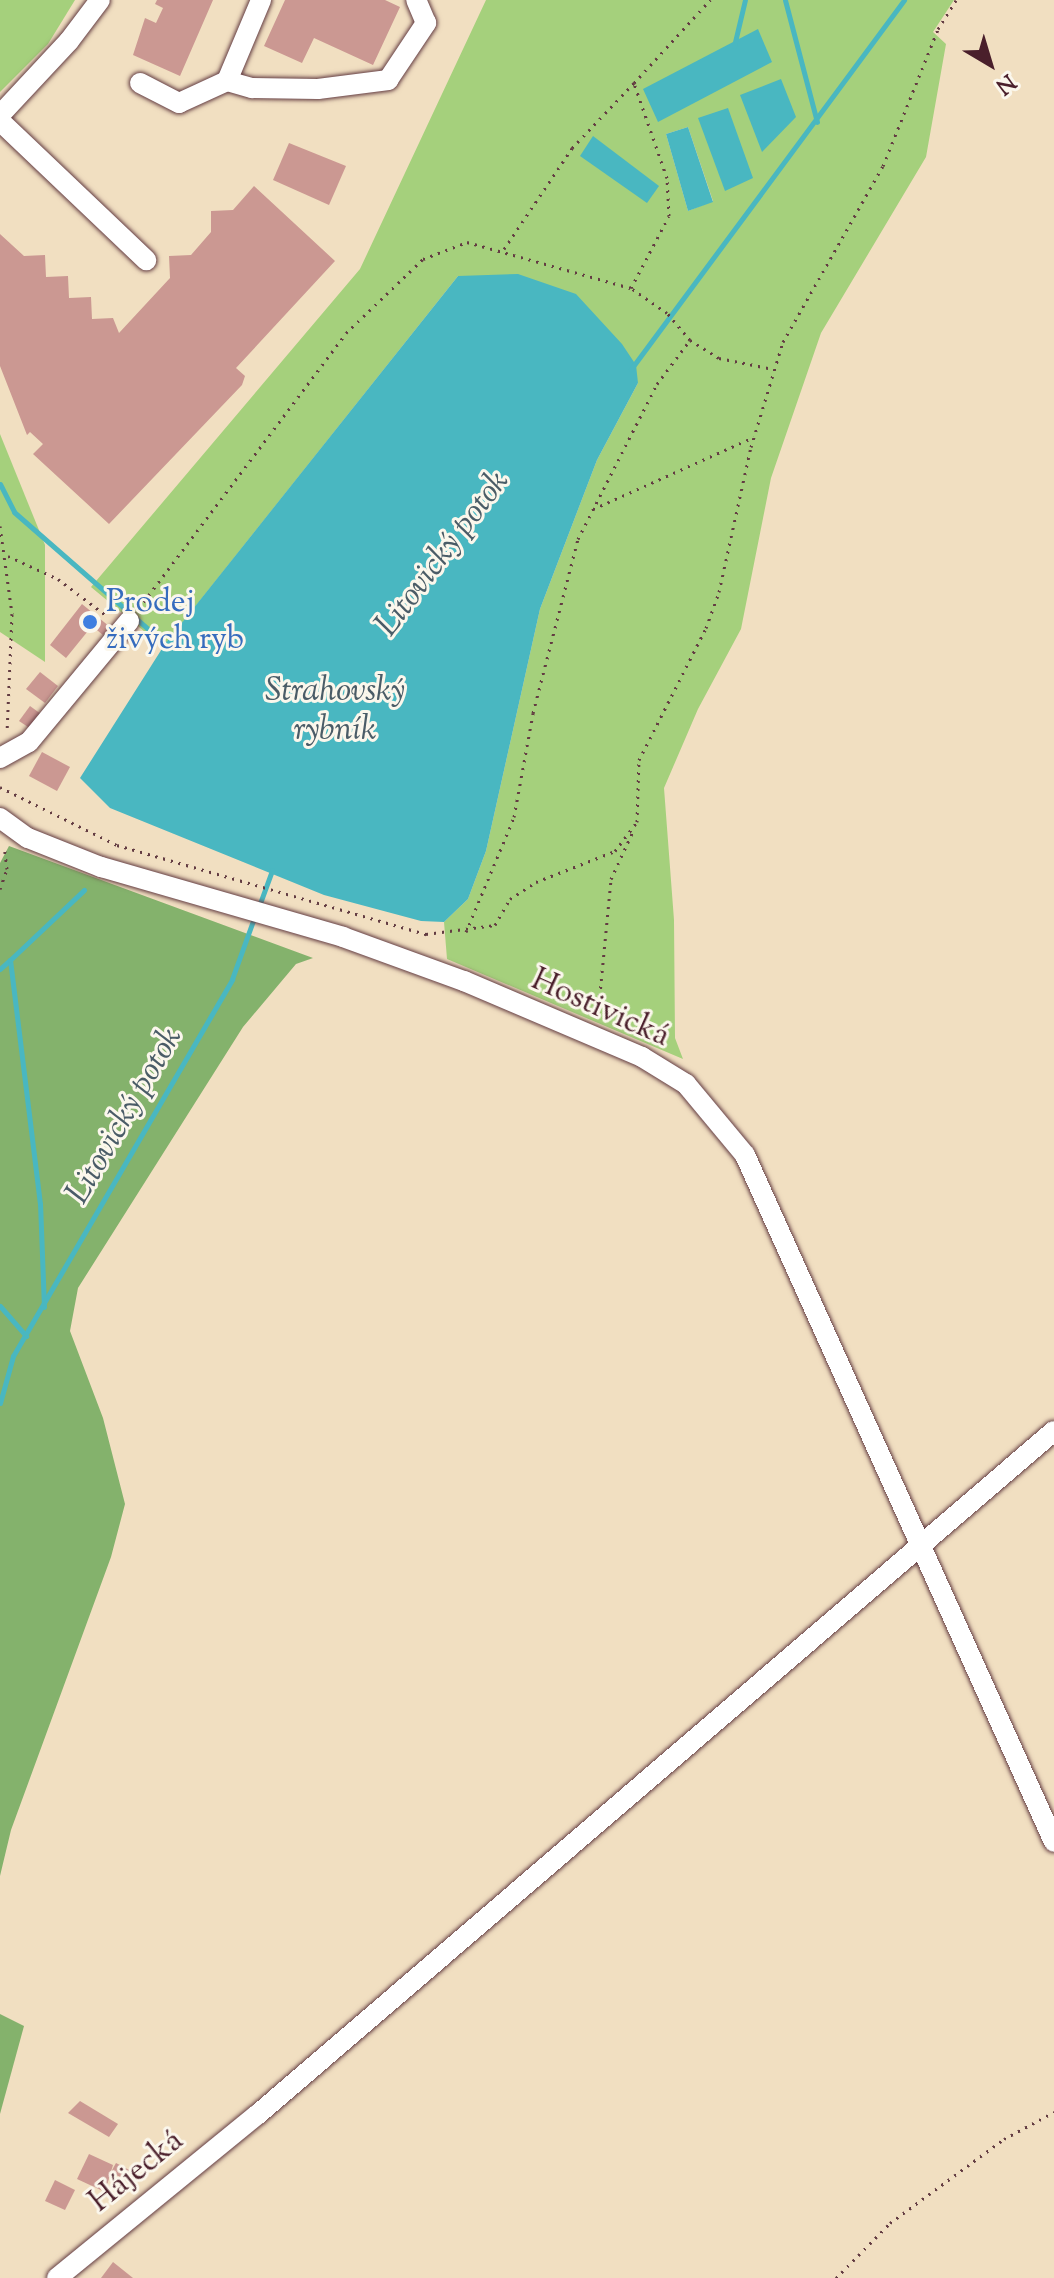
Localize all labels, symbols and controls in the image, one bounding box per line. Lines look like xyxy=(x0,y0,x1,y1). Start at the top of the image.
north arrow xyxy=(950,24,1030,104)
text: N xyxy=(988,65,1022,101)
water label: Litovický potok xyxy=(367,463,519,645)
place label: Prodej živých ryb xyxy=(106,585,244,660)
marker: Prodej živých ryb xyxy=(81,613,99,631)
water label: Strahovský rybník xyxy=(265,671,405,750)
street label: Hostivická xyxy=(525,961,675,1057)
water label: Litovický potok xyxy=(58,1020,192,1212)
street label: Hájecká xyxy=(82,2122,192,2222)

